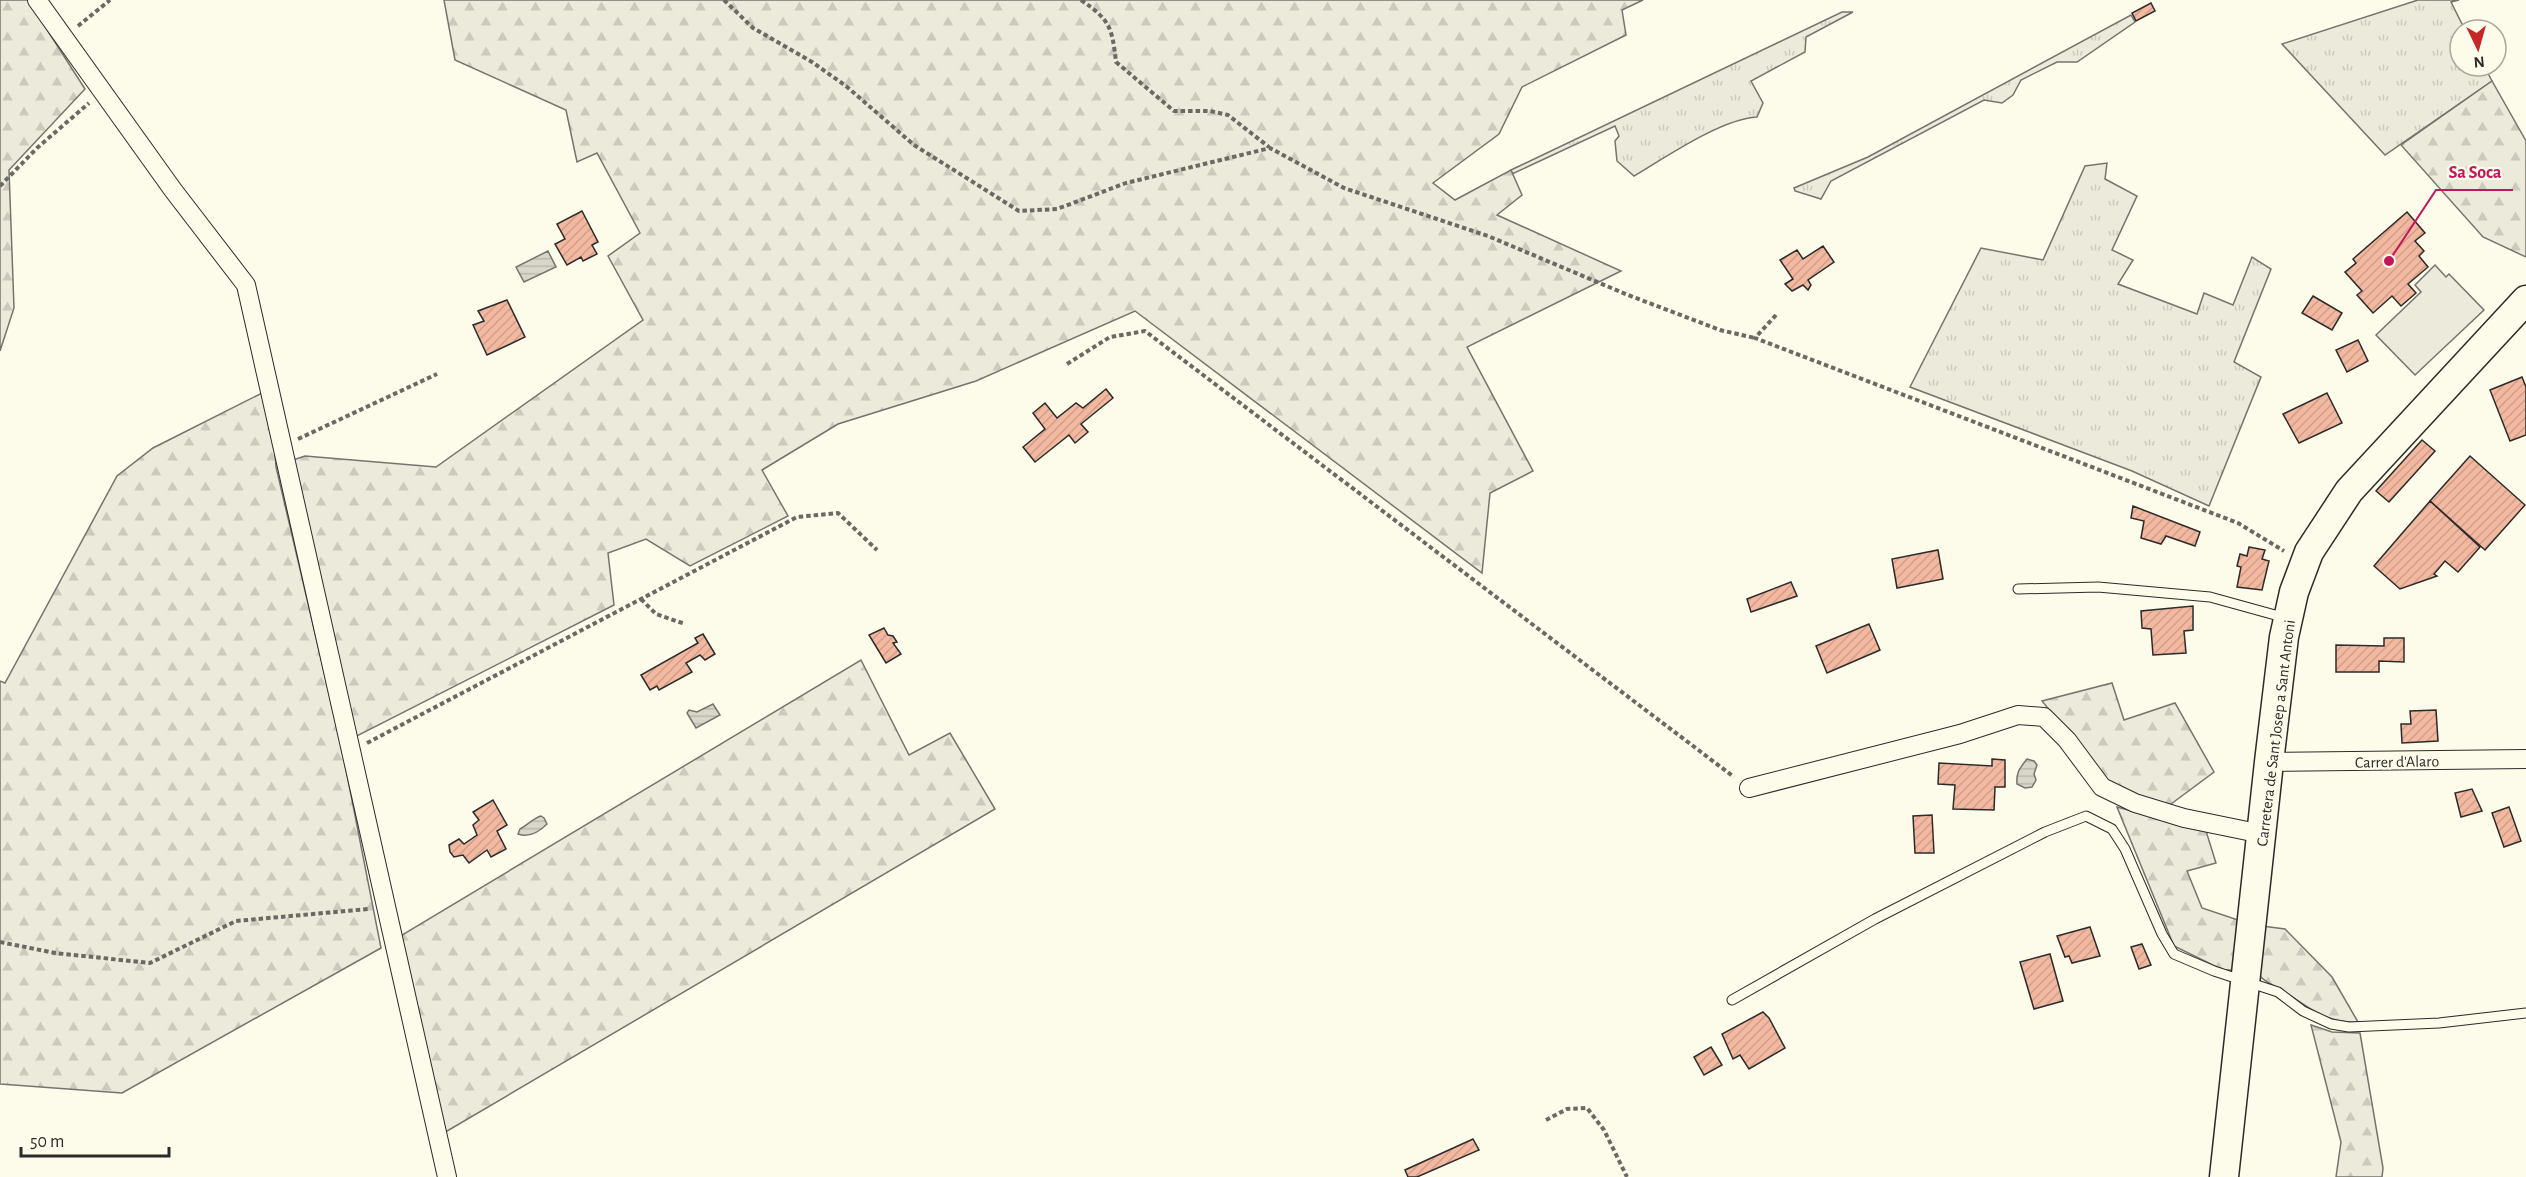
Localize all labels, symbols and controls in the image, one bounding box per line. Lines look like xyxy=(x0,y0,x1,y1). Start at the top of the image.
north arrow xyxy=(2448,18,2508,78)
text: N xyxy=(2473,53,2485,70)
callout: Sa Soca xyxy=(2436,154,2513,190)
text: Sa Soca xyxy=(2448,164,2502,182)
street label: Carretera de Sant Josep a Sant Antoni xyxy=(2254,619,2298,847)
street label: Carrer d'Alaro xyxy=(2355,753,2440,771)
scale bar xyxy=(21,1120,170,1158)
text: 50 m xyxy=(30,1133,64,1151)

